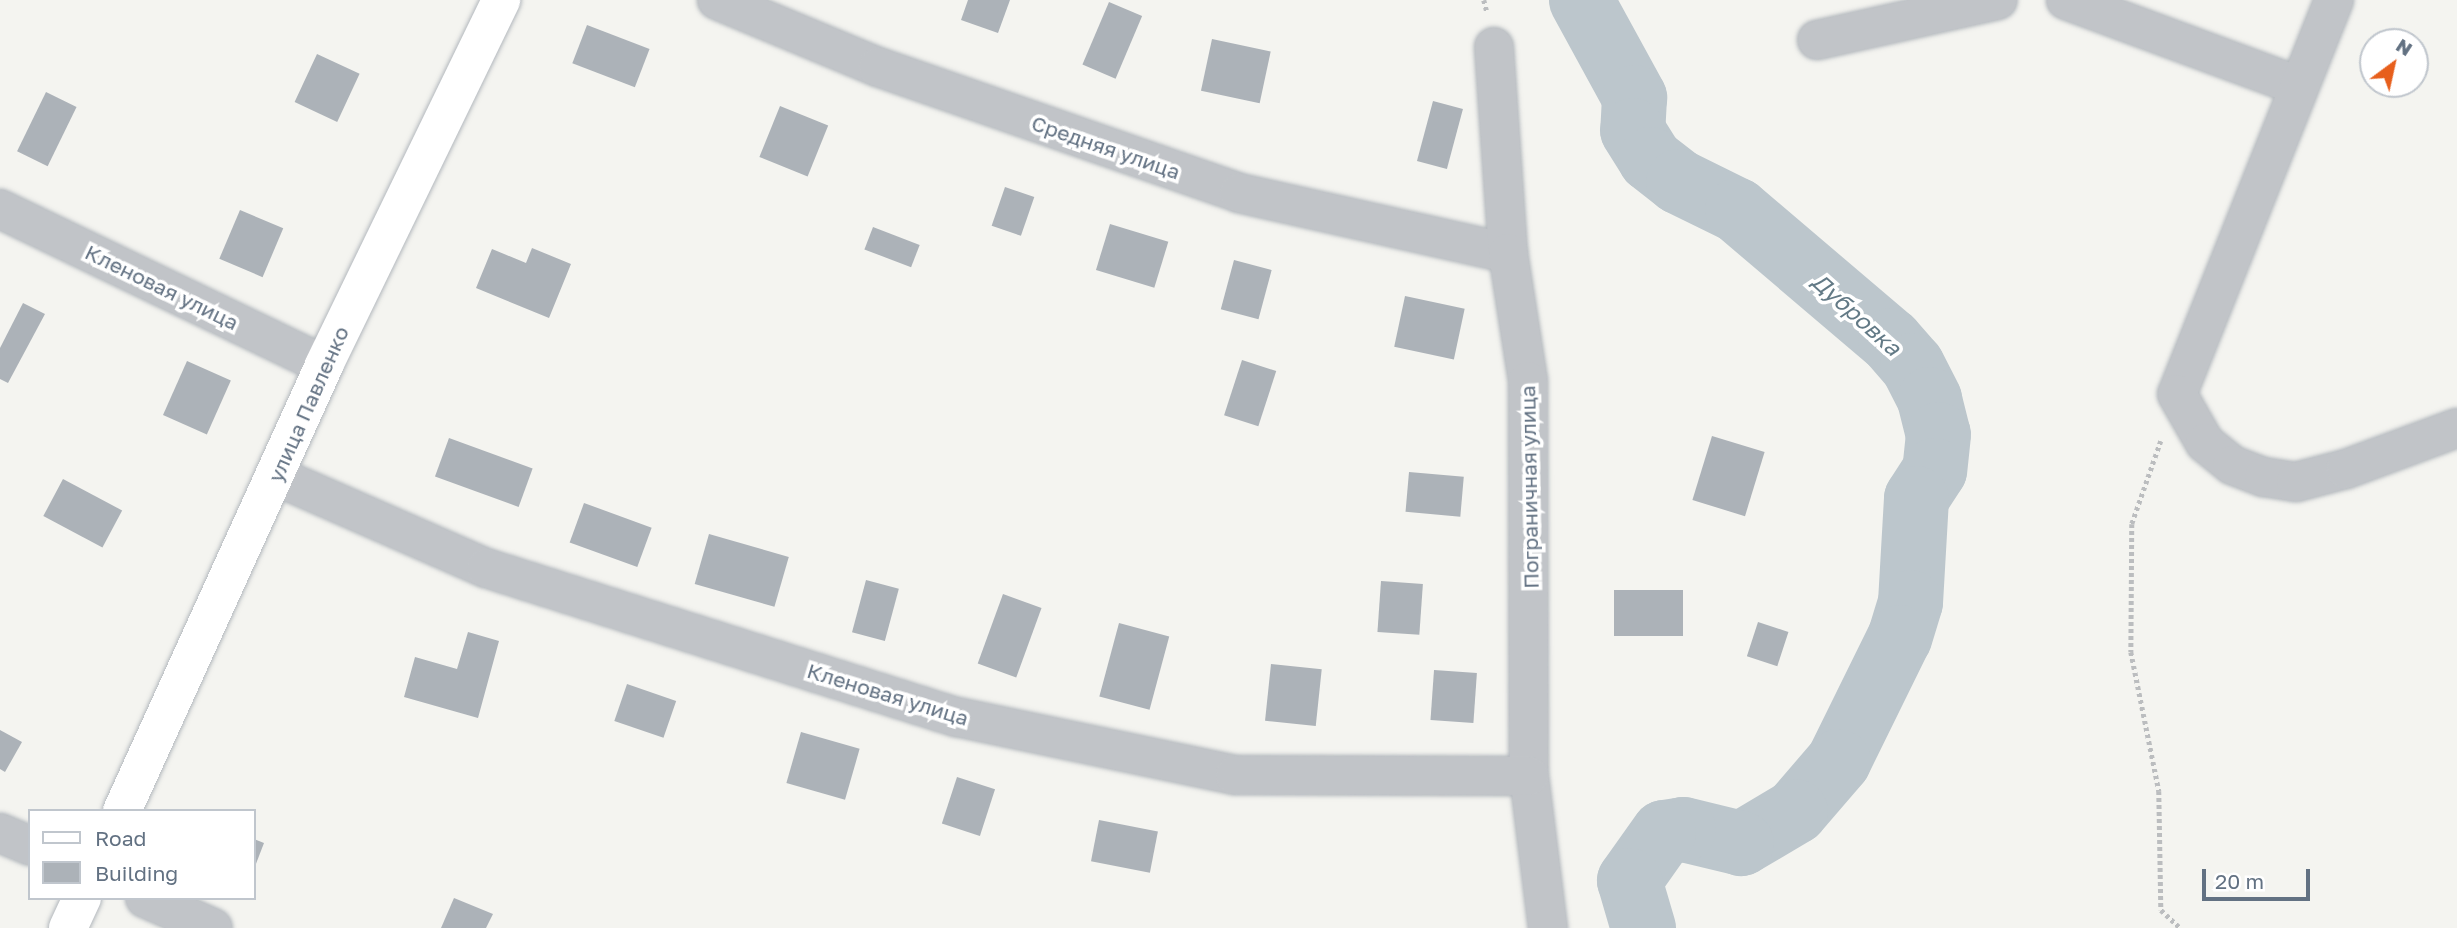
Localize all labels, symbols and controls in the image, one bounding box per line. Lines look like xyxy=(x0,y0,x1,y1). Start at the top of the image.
north arrow xyxy=(2359,28,2429,98)
text: N xyxy=(2392,33,2417,60)
street label: Средняя улица xyxy=(1028,110,1184,184)
street label: Кленовая улица xyxy=(81,239,243,335)
water label: Дубровка xyxy=(1807,267,1907,361)
street label: улица Павленко xyxy=(262,322,354,486)
street label: Пограничная улица xyxy=(1515,385,1543,589)
street label: Кленовая улица xyxy=(804,657,972,731)
legend xyxy=(28,809,256,900)
text: Road xyxy=(95,825,146,851)
scale bar xyxy=(2205,855,2314,899)
text: Building xyxy=(95,860,178,886)
text: 20 m xyxy=(2215,868,2264,894)

